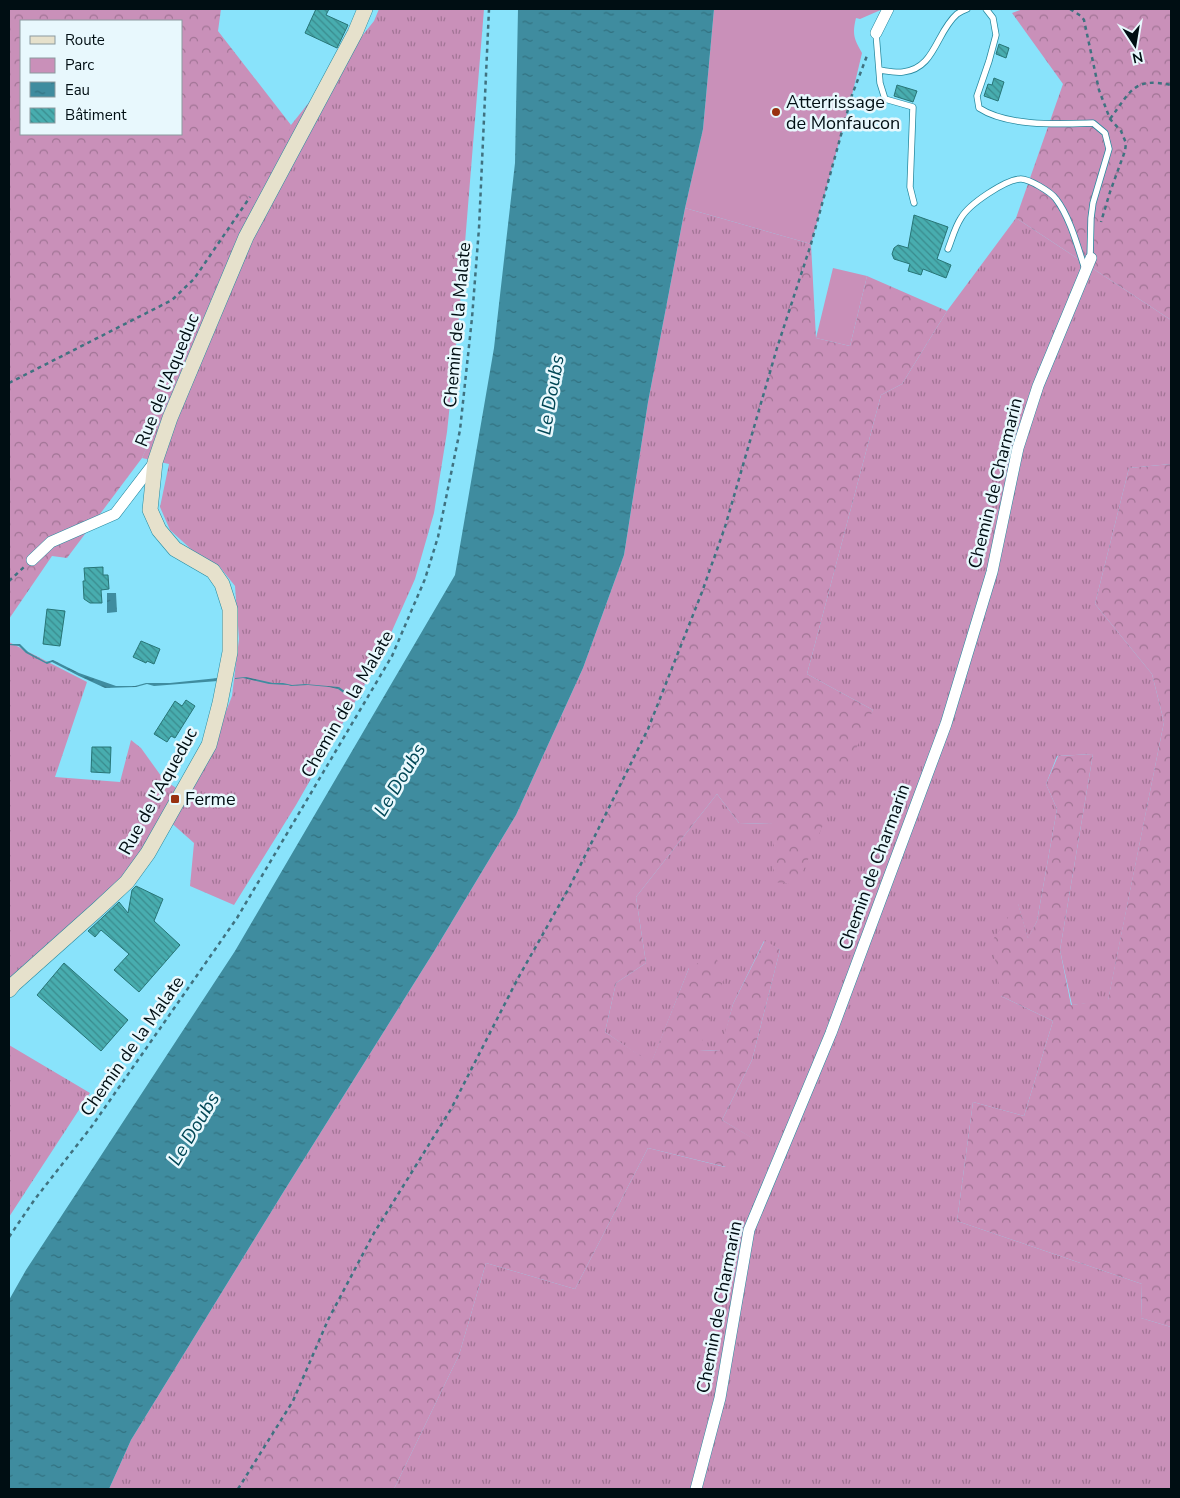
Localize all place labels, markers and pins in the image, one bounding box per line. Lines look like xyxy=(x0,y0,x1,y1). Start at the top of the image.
place label: Atterrissage de Monfaucon xyxy=(786,90,900,135)
marker: Atterrissage de Monfaucon xyxy=(770,106,782,118)
place label: Ferme xyxy=(185,787,236,811)
marker: Ferme xyxy=(169,793,181,805)

